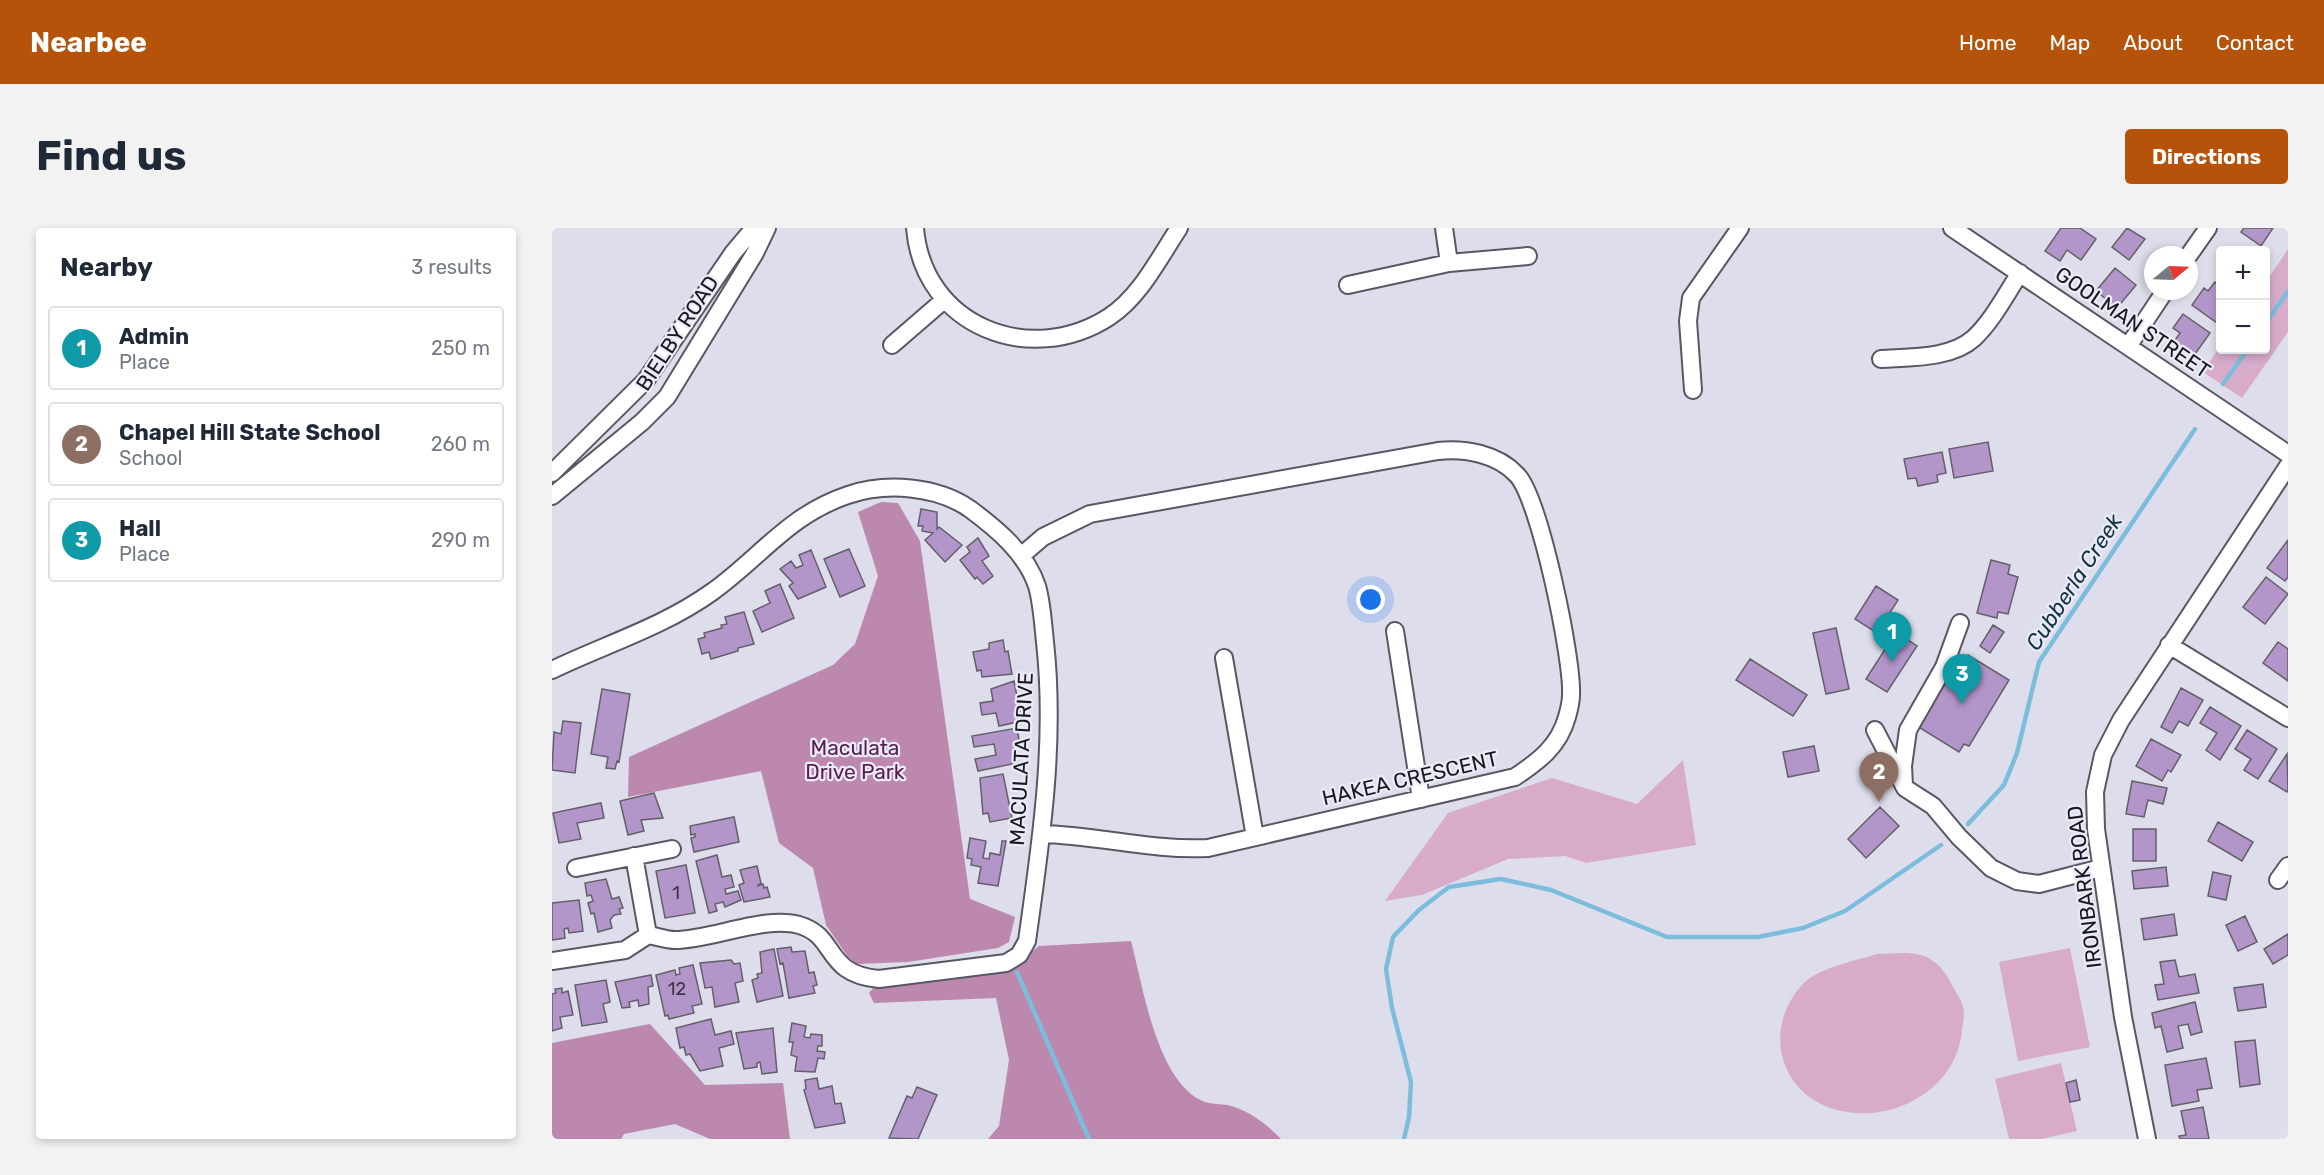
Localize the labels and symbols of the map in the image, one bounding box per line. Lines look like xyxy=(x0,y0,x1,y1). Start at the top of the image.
north arrow xyxy=(2144,246,2198,300)
street label: GOOLMAN STREET xyxy=(2051,261,2215,383)
street label: BIELBY ROAD xyxy=(631,271,723,395)
water label: Cubberla Creek xyxy=(2020,508,2129,655)
your location xyxy=(1356,585,1385,614)
pin: 1 xyxy=(1872,612,1912,662)
pin: 3 xyxy=(1942,654,1982,704)
street label: MACULATA DRIVE xyxy=(1004,672,1038,846)
park label: Maculata Drive Park xyxy=(805,735,905,784)
street label: HAKEA CRESCENT xyxy=(1319,746,1501,810)
pin: 2 xyxy=(1860,752,1898,802)
street label: IRONBARK ROAD xyxy=(2062,804,2106,970)
house number: 1 xyxy=(672,882,680,904)
house number: 12 xyxy=(668,978,686,1000)

